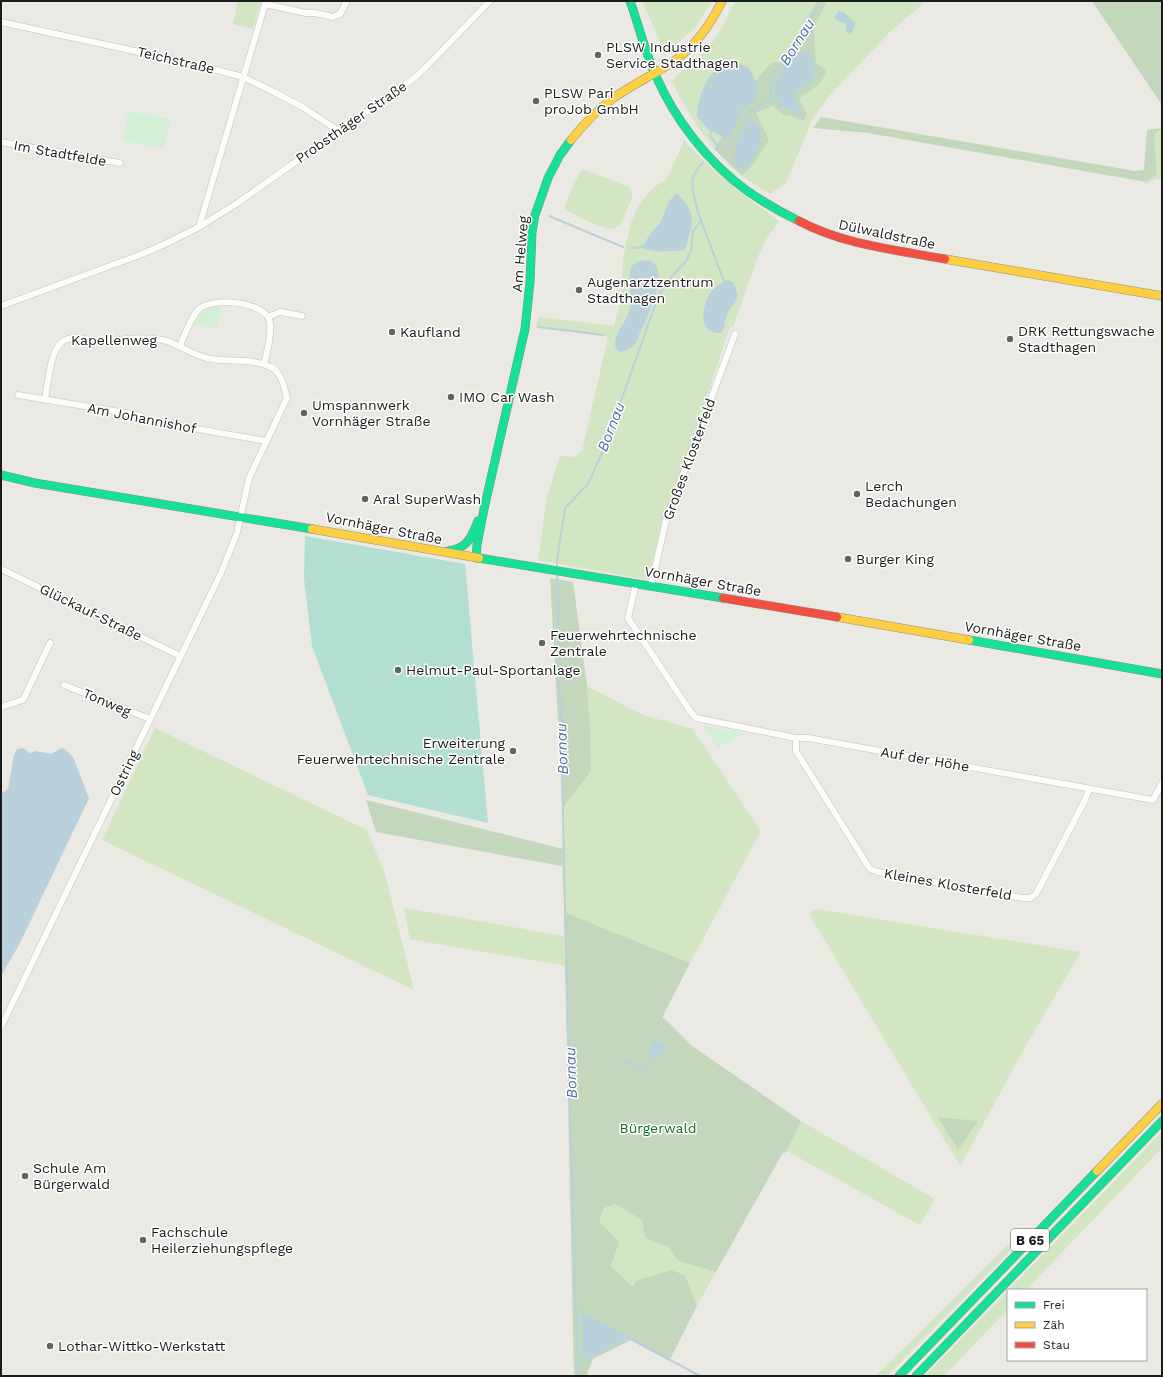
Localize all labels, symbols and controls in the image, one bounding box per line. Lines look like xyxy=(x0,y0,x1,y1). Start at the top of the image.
water label: Bornau xyxy=(776,15,818,69)
place label: PLSW Industrie Service Stadthagen xyxy=(606,39,739,71)
street label: Teichstraße xyxy=(136,43,216,77)
marker: PLSW Industrie Service Stadthagen xyxy=(593,50,603,60)
street label: Probsthäger Straße xyxy=(292,78,410,166)
place label: PLSW Pari proJob GmbH xyxy=(544,85,639,117)
marker: PLSW Pari proJob GmbH xyxy=(531,96,541,106)
street label: Im Stadtfelde xyxy=(12,137,108,169)
street label: Am Helweg xyxy=(509,215,531,293)
street label: Dülwaldstraße xyxy=(837,216,937,252)
place label: Augenarztzentrum Stadthagen xyxy=(587,274,714,306)
marker: Augenarztzentrum Stadthagen xyxy=(574,285,584,295)
place label: DRK Rettungswache Stadthagen xyxy=(1018,323,1155,355)
place label: Kaufland xyxy=(400,324,461,340)
marker: Kaufland xyxy=(387,327,397,337)
street label: Kapellenweg xyxy=(71,332,158,348)
marker: DRK Rettungswache Stadthagen xyxy=(1005,334,1015,344)
place label: IMO Car Wash xyxy=(459,389,555,405)
marker: IMO Car Wash xyxy=(446,392,456,402)
street label: Großes Klosterfeld xyxy=(660,396,718,522)
place label: Umspannwerk Vornhäger Straße xyxy=(312,397,430,429)
street label: Am Johannishof xyxy=(86,400,198,437)
water label: Bornau xyxy=(593,400,629,454)
marker: Umspannwerk Vornhäger Straße xyxy=(299,408,309,418)
place label: Lerch Bedachungen xyxy=(865,478,957,510)
marker: Lerch Bedachungen xyxy=(852,489,862,499)
place label: Aral SuperWash xyxy=(373,491,481,507)
marker: Aral SuperWash xyxy=(360,494,370,504)
street label: Vornhäger Straße xyxy=(324,509,444,547)
place label: Burger King xyxy=(856,551,934,567)
marker: Burger King xyxy=(843,554,853,564)
street label: Vornhäger Straße xyxy=(643,563,763,599)
street label: Glückauf-Straße xyxy=(37,580,145,644)
street label: Vornhäger Straße xyxy=(963,618,1083,654)
place label: Feuerwehrtechnische Zentrale xyxy=(550,627,697,659)
marker: Feuerwehrtechnische Zentrale xyxy=(537,638,547,648)
place label: Helmut-Paul-Sportanlage xyxy=(406,662,581,678)
marker: Helmut-Paul-Sportanlage xyxy=(393,665,403,675)
street label: Tonweg xyxy=(80,685,134,720)
water label: Bornau xyxy=(552,723,572,775)
place label: Erweiterung Feuerwehrtechnische Zentrale xyxy=(297,735,506,767)
street label: Auf der Höhe xyxy=(879,743,971,775)
marker: Erweiterung Feuerwehrtechnische Zentrale xyxy=(508,746,518,756)
street label: Ostring xyxy=(106,747,142,799)
street label: Kleines Klosterfeld xyxy=(883,865,1013,903)
water label: Bornau xyxy=(561,1047,581,1099)
park label: Bürgerwald xyxy=(620,1120,696,1136)
place label: Schule Am Bürgerwald xyxy=(33,1160,110,1192)
marker: Schule Am Bürgerwald xyxy=(20,1171,30,1181)
place label: Fachschule Heilerziehungspflege xyxy=(151,1224,293,1256)
road number: B 65 xyxy=(1011,1229,1049,1251)
marker: Fachschule Heilerziehungspflege xyxy=(138,1235,148,1245)
legend xyxy=(1007,1289,1147,1361)
text: Frei xyxy=(1043,1298,1065,1312)
text: Zäh xyxy=(1043,1318,1065,1332)
place label: Lothar-Wittko-Werkstatt xyxy=(58,1338,225,1354)
text: Stau xyxy=(1043,1338,1070,1352)
marker: Lothar-Wittko-Werkstatt xyxy=(45,1341,55,1351)

